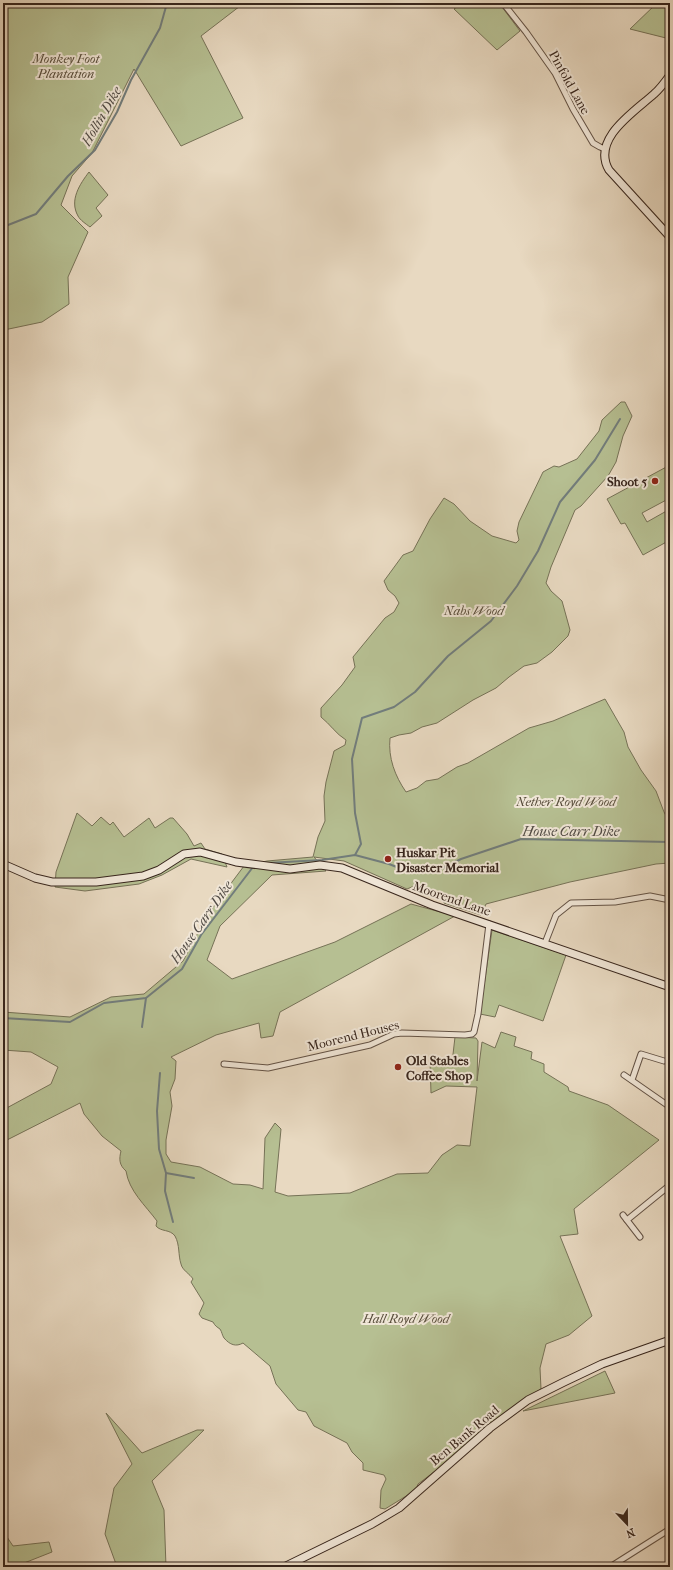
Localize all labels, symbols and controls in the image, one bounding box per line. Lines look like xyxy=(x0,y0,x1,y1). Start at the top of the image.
street label: Pinfold Lane xyxy=(546,48,594,117)
park label: Monkey Foot Plantation xyxy=(32,51,101,81)
water label: Hollin Dike xyxy=(77,83,125,150)
place label: Shoot 5 xyxy=(607,474,647,489)
marker: Shoot 5 xyxy=(650,476,660,486)
park label: Nabs Wood xyxy=(443,603,506,618)
park label: Nether Royd Wood xyxy=(515,794,618,809)
water label: House Carr Dike xyxy=(522,823,620,840)
place label: Huskar Pit Disaster Memorial xyxy=(396,845,500,875)
marker: Huskar Pit Disaster Memorial xyxy=(383,854,393,864)
water label: House Carr Dike xyxy=(166,877,236,968)
street label: Moorend Lane xyxy=(411,878,494,919)
street label: Moorend Houses xyxy=(306,1017,401,1054)
place label: Old Stables Coffee Shop xyxy=(406,1053,472,1084)
marker: Old Stables Coffee Shop xyxy=(393,1062,403,1072)
park label: Hall Royd Wood xyxy=(362,1311,452,1326)
street label: Ben Bank Road xyxy=(427,1402,503,1469)
north arrow xyxy=(607,1504,647,1544)
text: N xyxy=(624,1525,637,1541)

